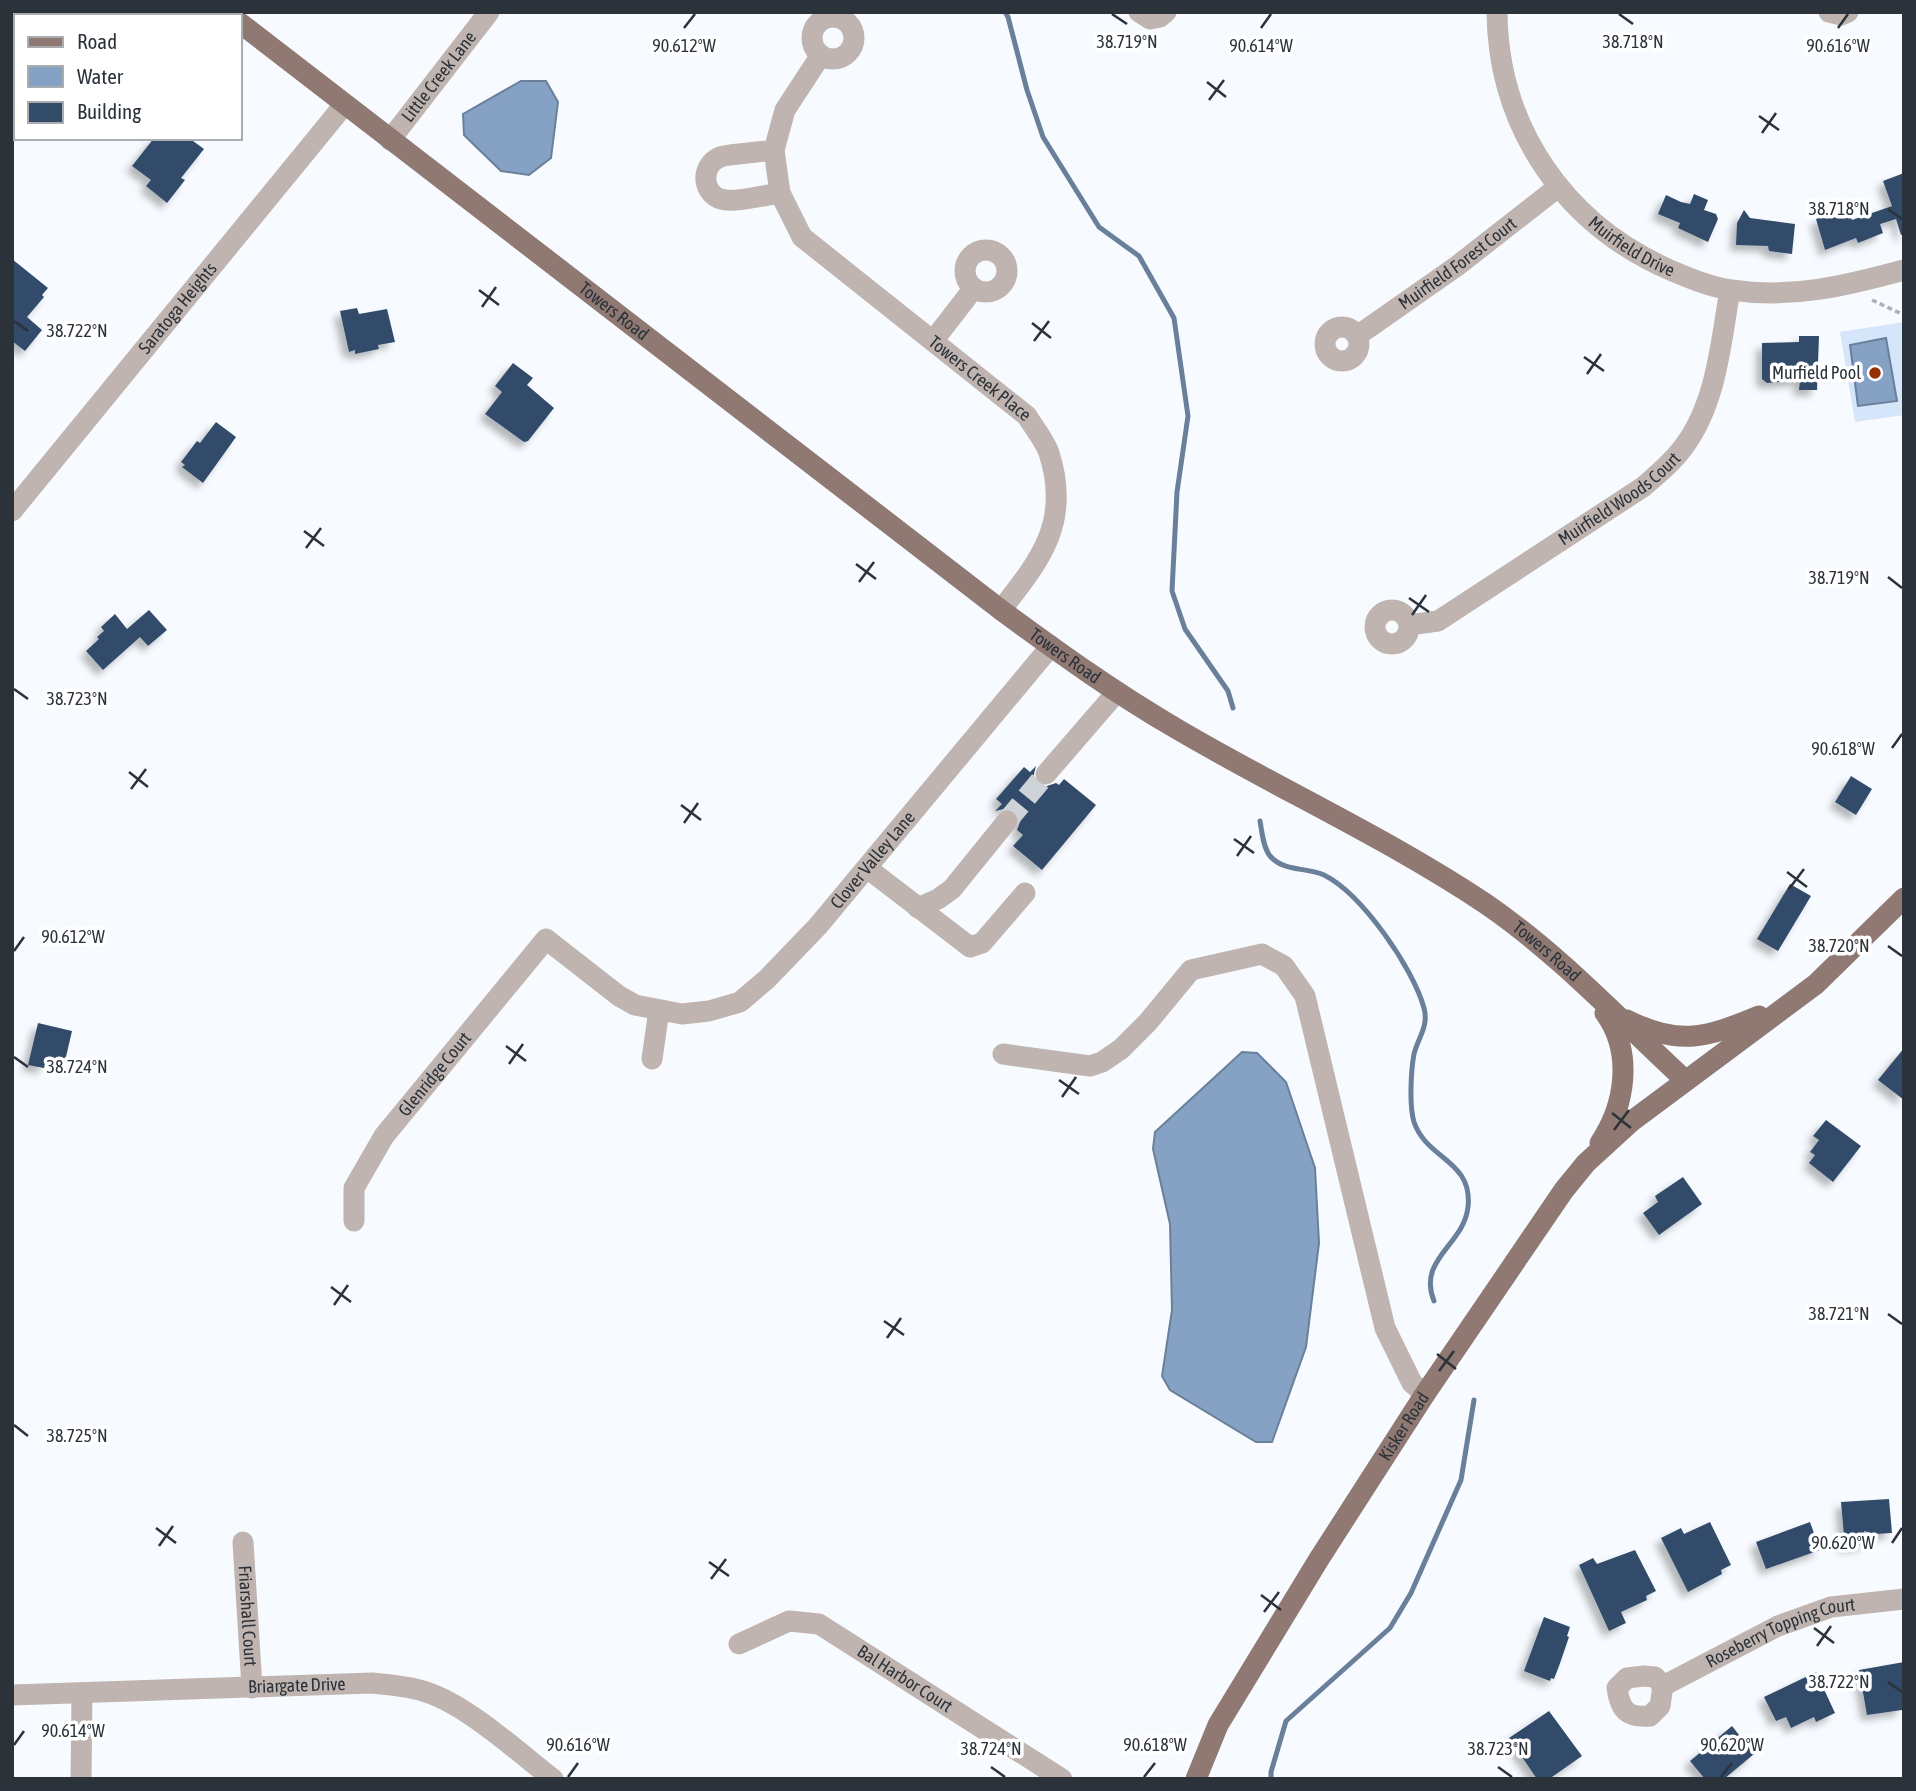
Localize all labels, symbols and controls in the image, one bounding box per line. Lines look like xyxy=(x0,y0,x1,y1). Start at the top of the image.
legend xyxy=(14,14,242,140)
street label: Little Creek Lane xyxy=(397,27,480,126)
text: Road xyxy=(77,29,117,53)
text: 38.719°N xyxy=(1096,31,1158,52)
text: 38.718°N xyxy=(1602,31,1664,52)
text: 90.612°W xyxy=(652,35,716,56)
text: 90.614°W xyxy=(1229,35,1293,56)
text: 90.616°W xyxy=(1806,35,1870,56)
text: Water xyxy=(77,64,124,88)
text: Building xyxy=(77,99,141,123)
text: 38.718°N xyxy=(1808,198,1870,219)
street label: Muirfield Drive xyxy=(1584,212,1678,281)
street label: Muirfield Forest Court xyxy=(1394,213,1520,314)
street label: Saratoga Heights xyxy=(134,258,221,358)
street label: Towers Road xyxy=(575,277,653,344)
text: 38.722°N xyxy=(46,320,108,341)
street label: Towers Creek Place xyxy=(925,331,1036,425)
place label: Murfield Pool xyxy=(1772,362,1861,383)
marker: Murfield Pool xyxy=(1867,365,1883,381)
street label: Muirfield Woods Court xyxy=(1554,448,1684,549)
text: 38.719°N xyxy=(1808,567,1870,588)
street label: Towers Road xyxy=(1026,623,1105,688)
text: 38.723°N xyxy=(46,688,108,709)
text: 90.618°W xyxy=(1811,738,1875,759)
street label: Clover Valley Lane xyxy=(826,807,919,913)
street label: Towers Road xyxy=(1509,916,1585,986)
text: 90.612°W xyxy=(41,926,105,947)
text: 38.720°N xyxy=(1808,935,1870,956)
street label: Glenridge Court xyxy=(394,1028,475,1120)
text: 38.724°N xyxy=(46,1056,108,1077)
text: 38.721°N xyxy=(1808,1303,1870,1324)
street label: Kisker Road xyxy=(1374,1388,1433,1464)
text: 38.725°N xyxy=(46,1425,108,1446)
text: 90.620°W xyxy=(1811,1532,1875,1553)
street label: Friarshall Court xyxy=(234,1565,262,1667)
street label: Roseberry Topping Court xyxy=(1702,1593,1856,1672)
street label: Bal Harbor Court xyxy=(854,1640,957,1716)
text: 38.722°N xyxy=(1808,1671,1870,1692)
street label: Briargate Drive xyxy=(248,1673,346,1697)
text: 90.614°W xyxy=(41,1720,105,1741)
text: 90.616°W xyxy=(546,1734,610,1755)
text: 90.618°W xyxy=(1123,1734,1187,1755)
text: 90.620°W xyxy=(1700,1734,1764,1755)
text: 38.724°N xyxy=(960,1738,1022,1759)
text: 38.723°N xyxy=(1467,1738,1529,1759)

